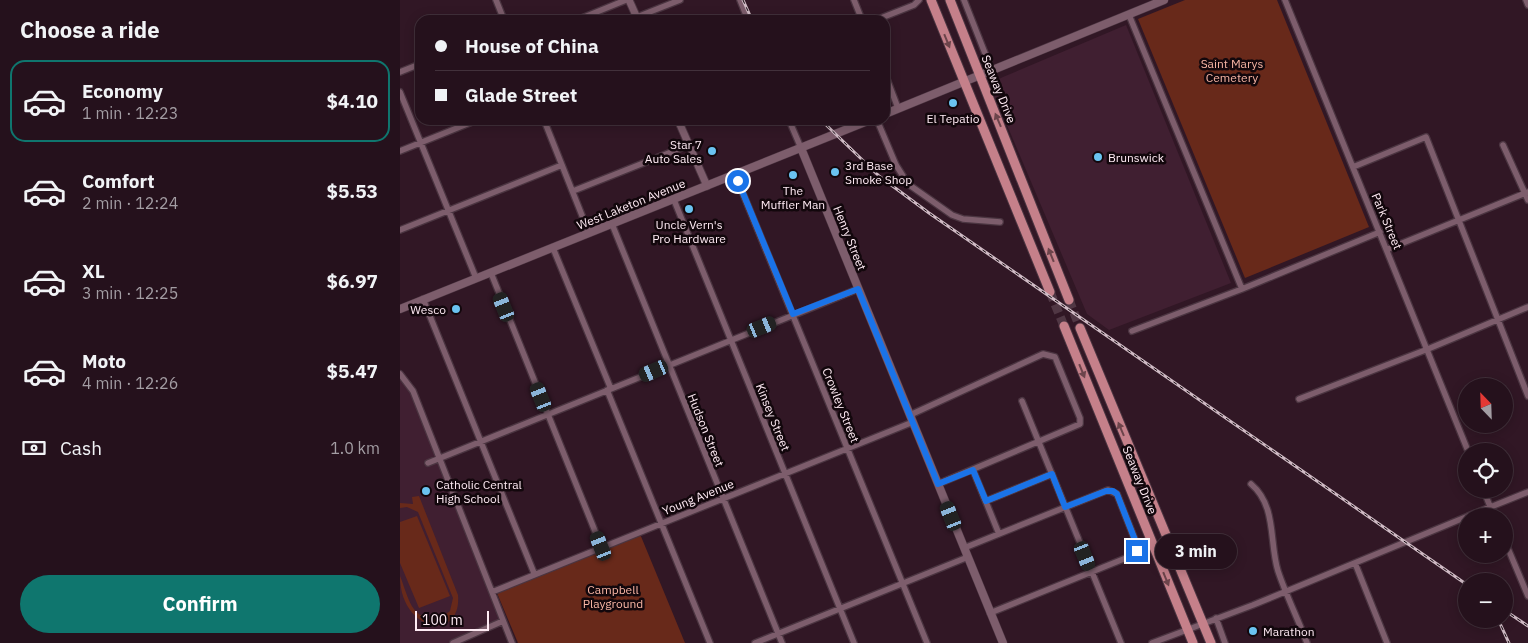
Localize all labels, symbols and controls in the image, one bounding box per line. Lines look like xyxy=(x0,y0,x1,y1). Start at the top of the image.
text: Choose a ride xyxy=(20,15,160,44)
text: House of China xyxy=(465,34,599,58)
one-way arrow xyxy=(943,34,951,49)
street label: Seaway Drive xyxy=(979,53,1020,126)
park label: Saint Marys Cemetery xyxy=(1201,56,1264,85)
icon: car xyxy=(22,79,67,124)
text: Economy xyxy=(82,79,163,103)
text: Glade Street xyxy=(465,83,577,107)
text: $4.10 xyxy=(326,89,378,113)
marker: El Tepatio xyxy=(947,97,959,109)
text: 1 min · 12:23 xyxy=(82,103,178,123)
place label: El Tepatio xyxy=(926,111,980,126)
one-way arrow xyxy=(994,112,1002,127)
place label: Star 7 Auto Sales xyxy=(645,137,702,166)
marker: Star 7 Auto Sales xyxy=(706,145,718,157)
place label: Brunswick xyxy=(1108,150,1165,165)
marker: Brunswick xyxy=(1092,151,1104,163)
place label: 3rd Base Smoke Shop xyxy=(845,158,912,187)
marker: 3rd Base Smoke Shop xyxy=(829,166,841,178)
icon: car xyxy=(22,169,67,214)
text: Comfort xyxy=(82,169,155,193)
marker: The Muffler Man xyxy=(787,169,799,181)
route start xyxy=(727,170,749,192)
street label: West Laketon Avenue xyxy=(575,175,688,233)
text: $5.53 xyxy=(326,179,378,203)
place label: The Muffler Man xyxy=(761,183,825,212)
street label: Park Street xyxy=(1368,190,1406,252)
text: 2 min · 12:24 xyxy=(82,193,178,213)
marker: Uncle Vern's Pro Hardware xyxy=(683,203,695,215)
street label: Henry Street xyxy=(830,204,870,272)
place label: Uncle Vern's Pro Hardware xyxy=(652,217,726,246)
one-way arrow xyxy=(1046,248,1054,262)
icon: car xyxy=(22,259,67,304)
text: XL xyxy=(82,259,105,283)
text: $6.97 xyxy=(326,269,378,293)
text: 3 min · 12:25 xyxy=(82,283,178,303)
car xyxy=(491,290,516,324)
place label: Wesco xyxy=(410,302,446,317)
marker: Wesco xyxy=(450,303,462,315)
car xyxy=(745,314,778,340)
icon: car xyxy=(22,349,67,394)
text: Moto xyxy=(82,349,126,373)
car xyxy=(637,358,670,384)
text: $5.47 xyxy=(326,359,378,383)
one-way arrow xyxy=(1079,364,1087,378)
street label: Crowley Street xyxy=(819,365,863,445)
text: 4 min · 12:26 xyxy=(82,373,178,393)
north arrow xyxy=(1458,378,1512,432)
map controls xyxy=(1458,378,1513,628)
car xyxy=(528,380,553,414)
street label: Kinsey Street xyxy=(753,381,793,453)
street label: Hudson Street xyxy=(685,391,727,469)
one-way arrow xyxy=(1117,422,1125,436)
icon: cash xyxy=(20,434,48,462)
text: Cash xyxy=(60,436,102,460)
text: 1.0 km xyxy=(330,438,380,458)
button: locate xyxy=(1458,443,1513,498)
street label: Seaway Drive xyxy=(1120,444,1161,517)
street label: Young Avenue xyxy=(660,476,736,518)
place label: Catholic Central High School xyxy=(436,477,522,506)
marker: Catholic Central High School xyxy=(420,485,432,497)
car xyxy=(938,499,963,533)
button: + xyxy=(1458,508,1513,563)
car xyxy=(588,529,613,563)
callout: 3 min xyxy=(1154,534,1237,568)
car xyxy=(1072,539,1097,573)
route end xyxy=(1126,540,1148,562)
text: 3 min xyxy=(1175,541,1217,561)
one-way arrow xyxy=(1163,571,1171,586)
button: − xyxy=(1458,573,1513,628)
button: Confirm xyxy=(20,575,380,633)
park label: Campbell Playground xyxy=(583,582,643,611)
scale bar xyxy=(415,608,489,631)
text: 100 m xyxy=(422,611,463,629)
place label: Marathon xyxy=(1263,624,1314,639)
marker: Marathon xyxy=(1247,625,1259,637)

